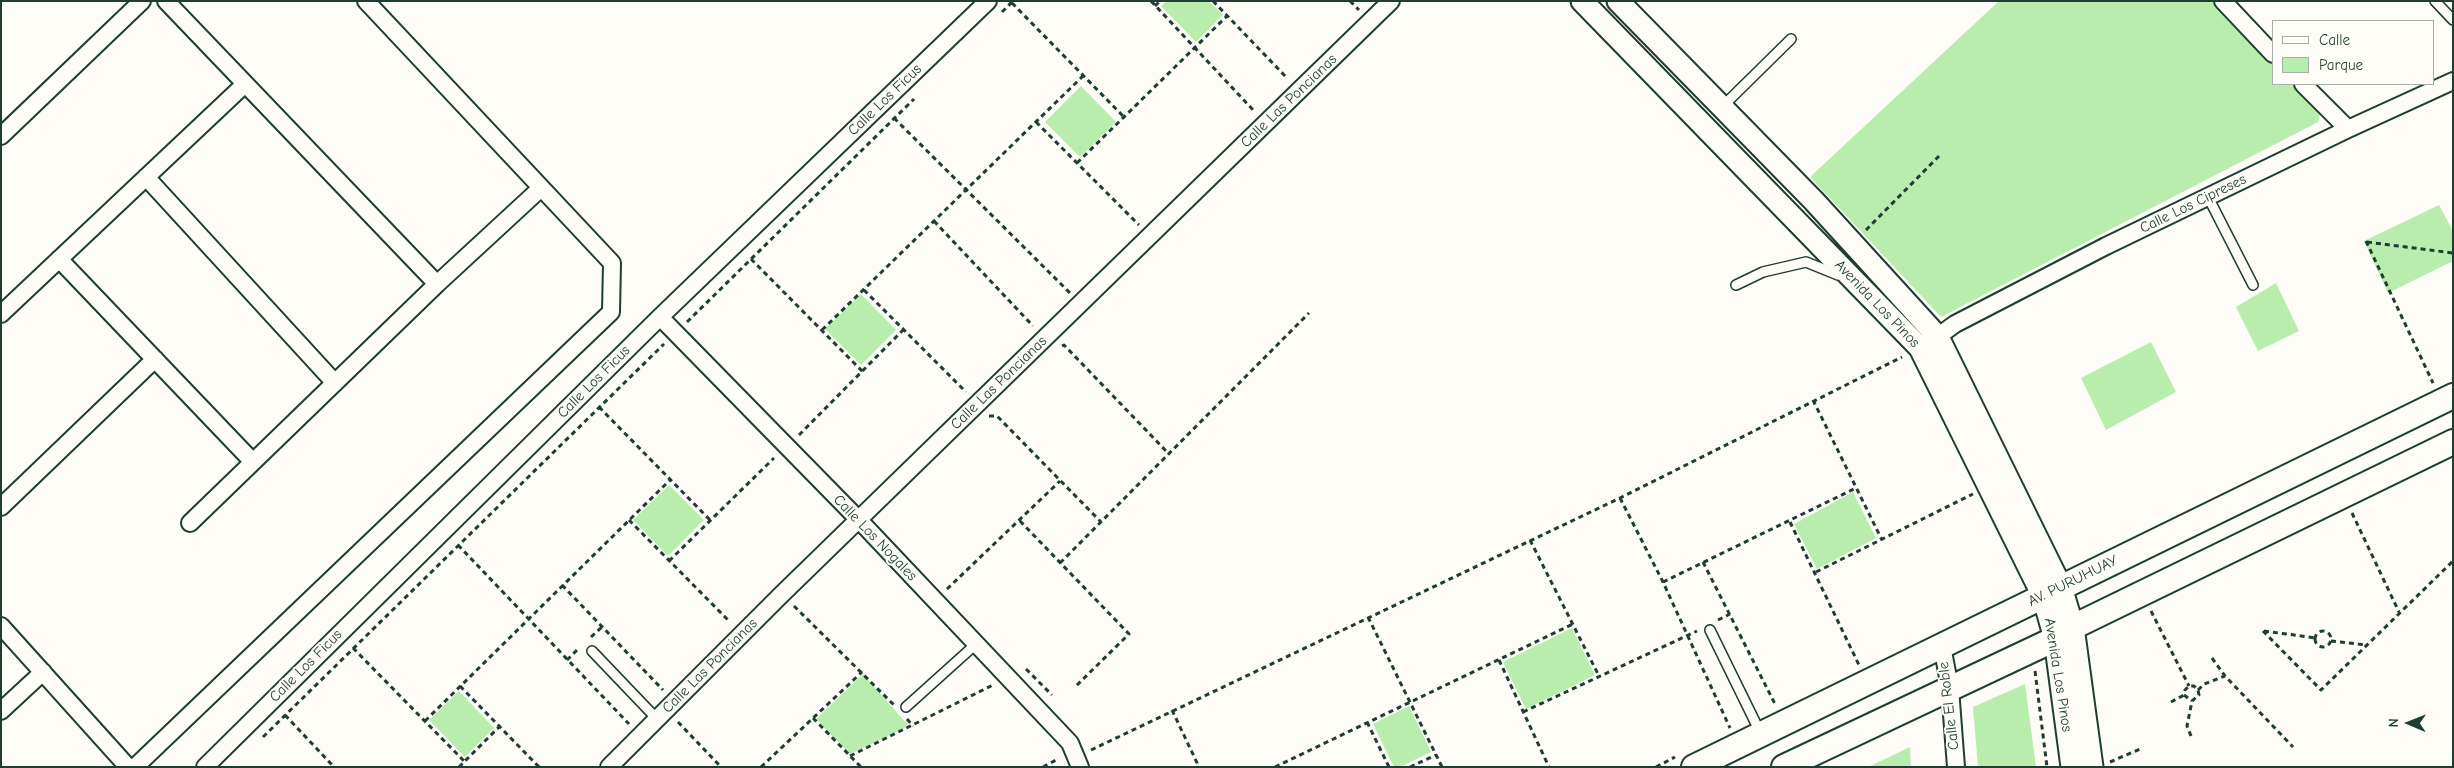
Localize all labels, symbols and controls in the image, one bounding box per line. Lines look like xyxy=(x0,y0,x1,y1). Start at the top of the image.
legend xyxy=(2272,20,2434,85)
text: Calle xyxy=(2319,31,2350,49)
street label: Calle Las Poncianas xyxy=(1237,50,1341,152)
text: Parque xyxy=(2319,56,2363,74)
street label: Calle Los Ficus xyxy=(844,60,926,140)
street label: Calle Los Cipreses xyxy=(2137,170,2249,238)
street label: Avenida Los Pinos xyxy=(1831,256,1923,352)
street label: Calle Las Poncianas xyxy=(947,332,1051,434)
street label: Calle Los Ficus xyxy=(554,342,634,422)
street label: Calle Los Nogales xyxy=(829,491,921,585)
street label: AV. PURUHUAY xyxy=(2025,551,2121,611)
street label: Calle Las Poncianas xyxy=(659,615,761,717)
street label: Avenida Los Pinos xyxy=(2040,617,2076,733)
street label: Calle Los Ficus xyxy=(266,626,346,706)
street label: Calle El Roble xyxy=(1935,661,1963,751)
north arrow xyxy=(2384,698,2434,748)
text: N xyxy=(2385,718,2402,727)

